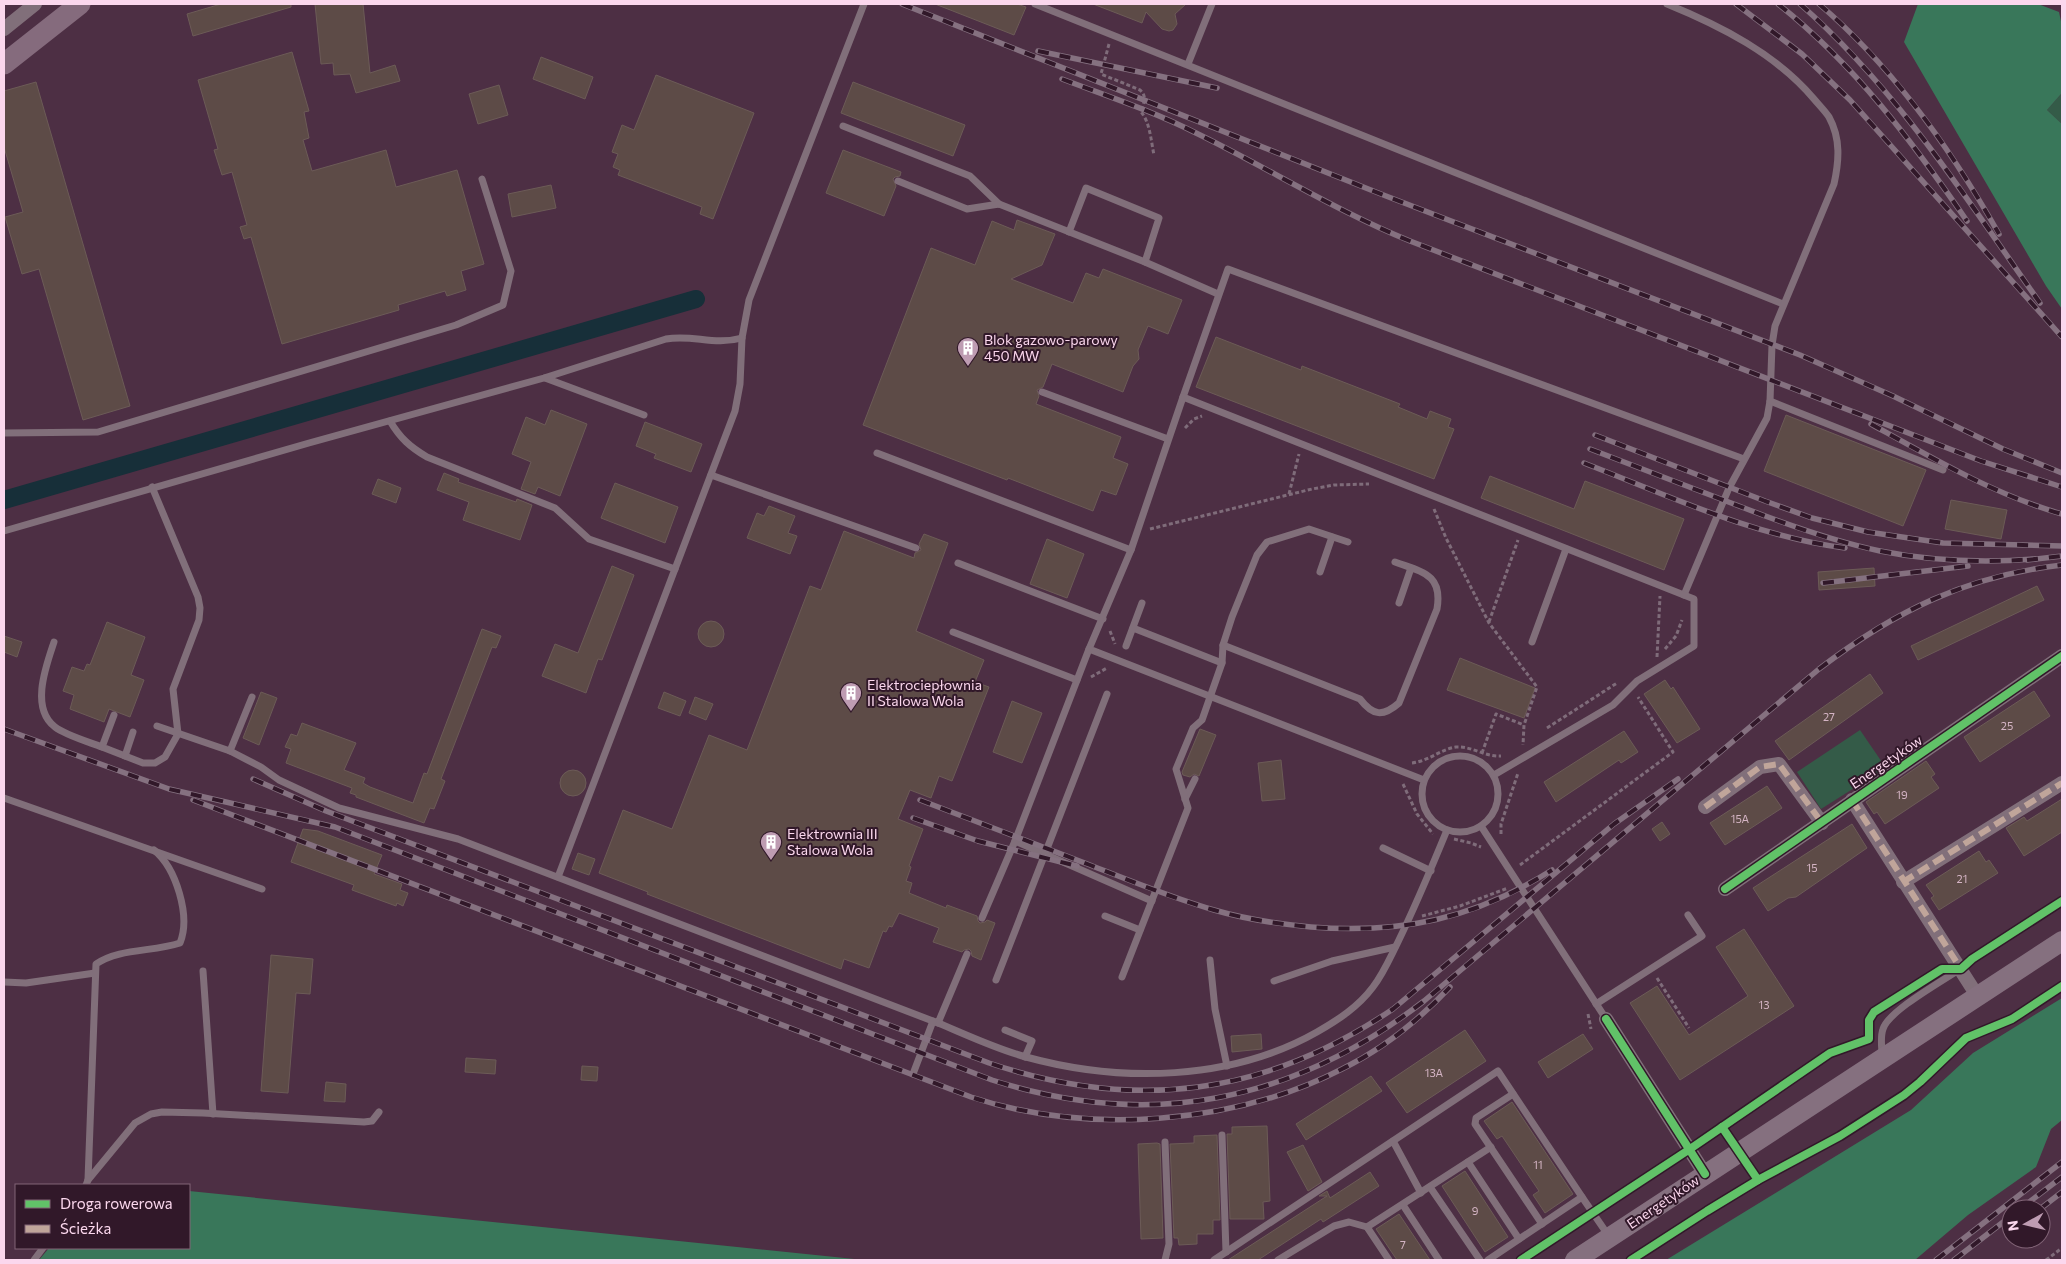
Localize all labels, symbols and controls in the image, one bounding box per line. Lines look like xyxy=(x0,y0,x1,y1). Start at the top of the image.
place label: Blok gazowo-parowy 450 MW xyxy=(984,331,1118,364)
building icon: Blok gazowo-parowy 450 MW xyxy=(956,336,980,367)
place label: Elektrociepłownia II Stalowa Wola xyxy=(867,676,982,709)
building icon: Elektrociepłownia II Stalowa Wola xyxy=(839,681,863,712)
house number: 27 xyxy=(1823,710,1835,723)
house number: 25 xyxy=(2001,719,2013,732)
street label: Energetyków xyxy=(1846,731,1925,792)
house number: 19 xyxy=(1896,788,1908,801)
house number: 15A xyxy=(1731,812,1750,825)
place label: Elektrownia III Stalowa Wola xyxy=(787,825,878,858)
building icon: Elektrownia III Stalowa Wola xyxy=(759,830,783,861)
house number: 15 xyxy=(1806,861,1818,874)
house number: 21 xyxy=(1957,872,1967,885)
house number: 13 xyxy=(1759,998,1769,1011)
house number: 13A xyxy=(1425,1066,1444,1079)
house number: 11 xyxy=(1533,1158,1543,1171)
street label: Energetyków xyxy=(1623,1171,1702,1232)
legend xyxy=(15,1184,190,1249)
text: Droga rowerowa xyxy=(60,1194,173,1212)
north arrow xyxy=(2001,1199,2051,1249)
house number: 9 xyxy=(1472,1204,1479,1217)
text: Ścieżka xyxy=(60,1218,111,1237)
text: N xyxy=(2003,1219,2022,1232)
house number: 7 xyxy=(1400,1238,1406,1251)

